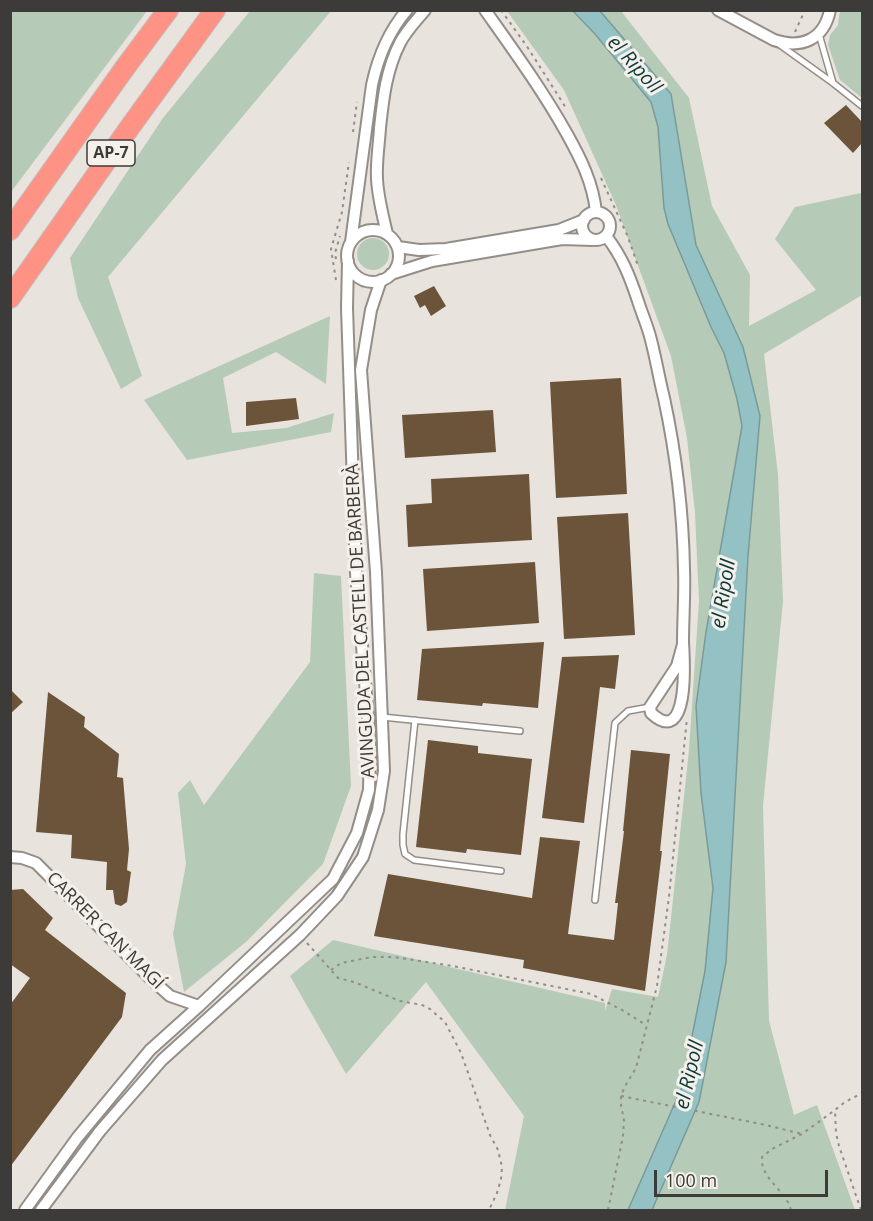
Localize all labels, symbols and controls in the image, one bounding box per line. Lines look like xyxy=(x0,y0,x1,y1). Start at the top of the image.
water label: el Ripoll xyxy=(602,31,666,99)
road number: AP-7 xyxy=(87,140,135,166)
street label: AVINGUDA DEL CASTELL DE BARBERÀ xyxy=(342,463,380,779)
water label: el Ripoll xyxy=(707,558,741,630)
street label: CARRER CAN MAGÍ xyxy=(42,868,168,994)
water label: el Ripoll xyxy=(670,1038,710,1112)
scale bar xyxy=(657,1158,831,1196)
text: 100 m xyxy=(665,1168,717,1192)

